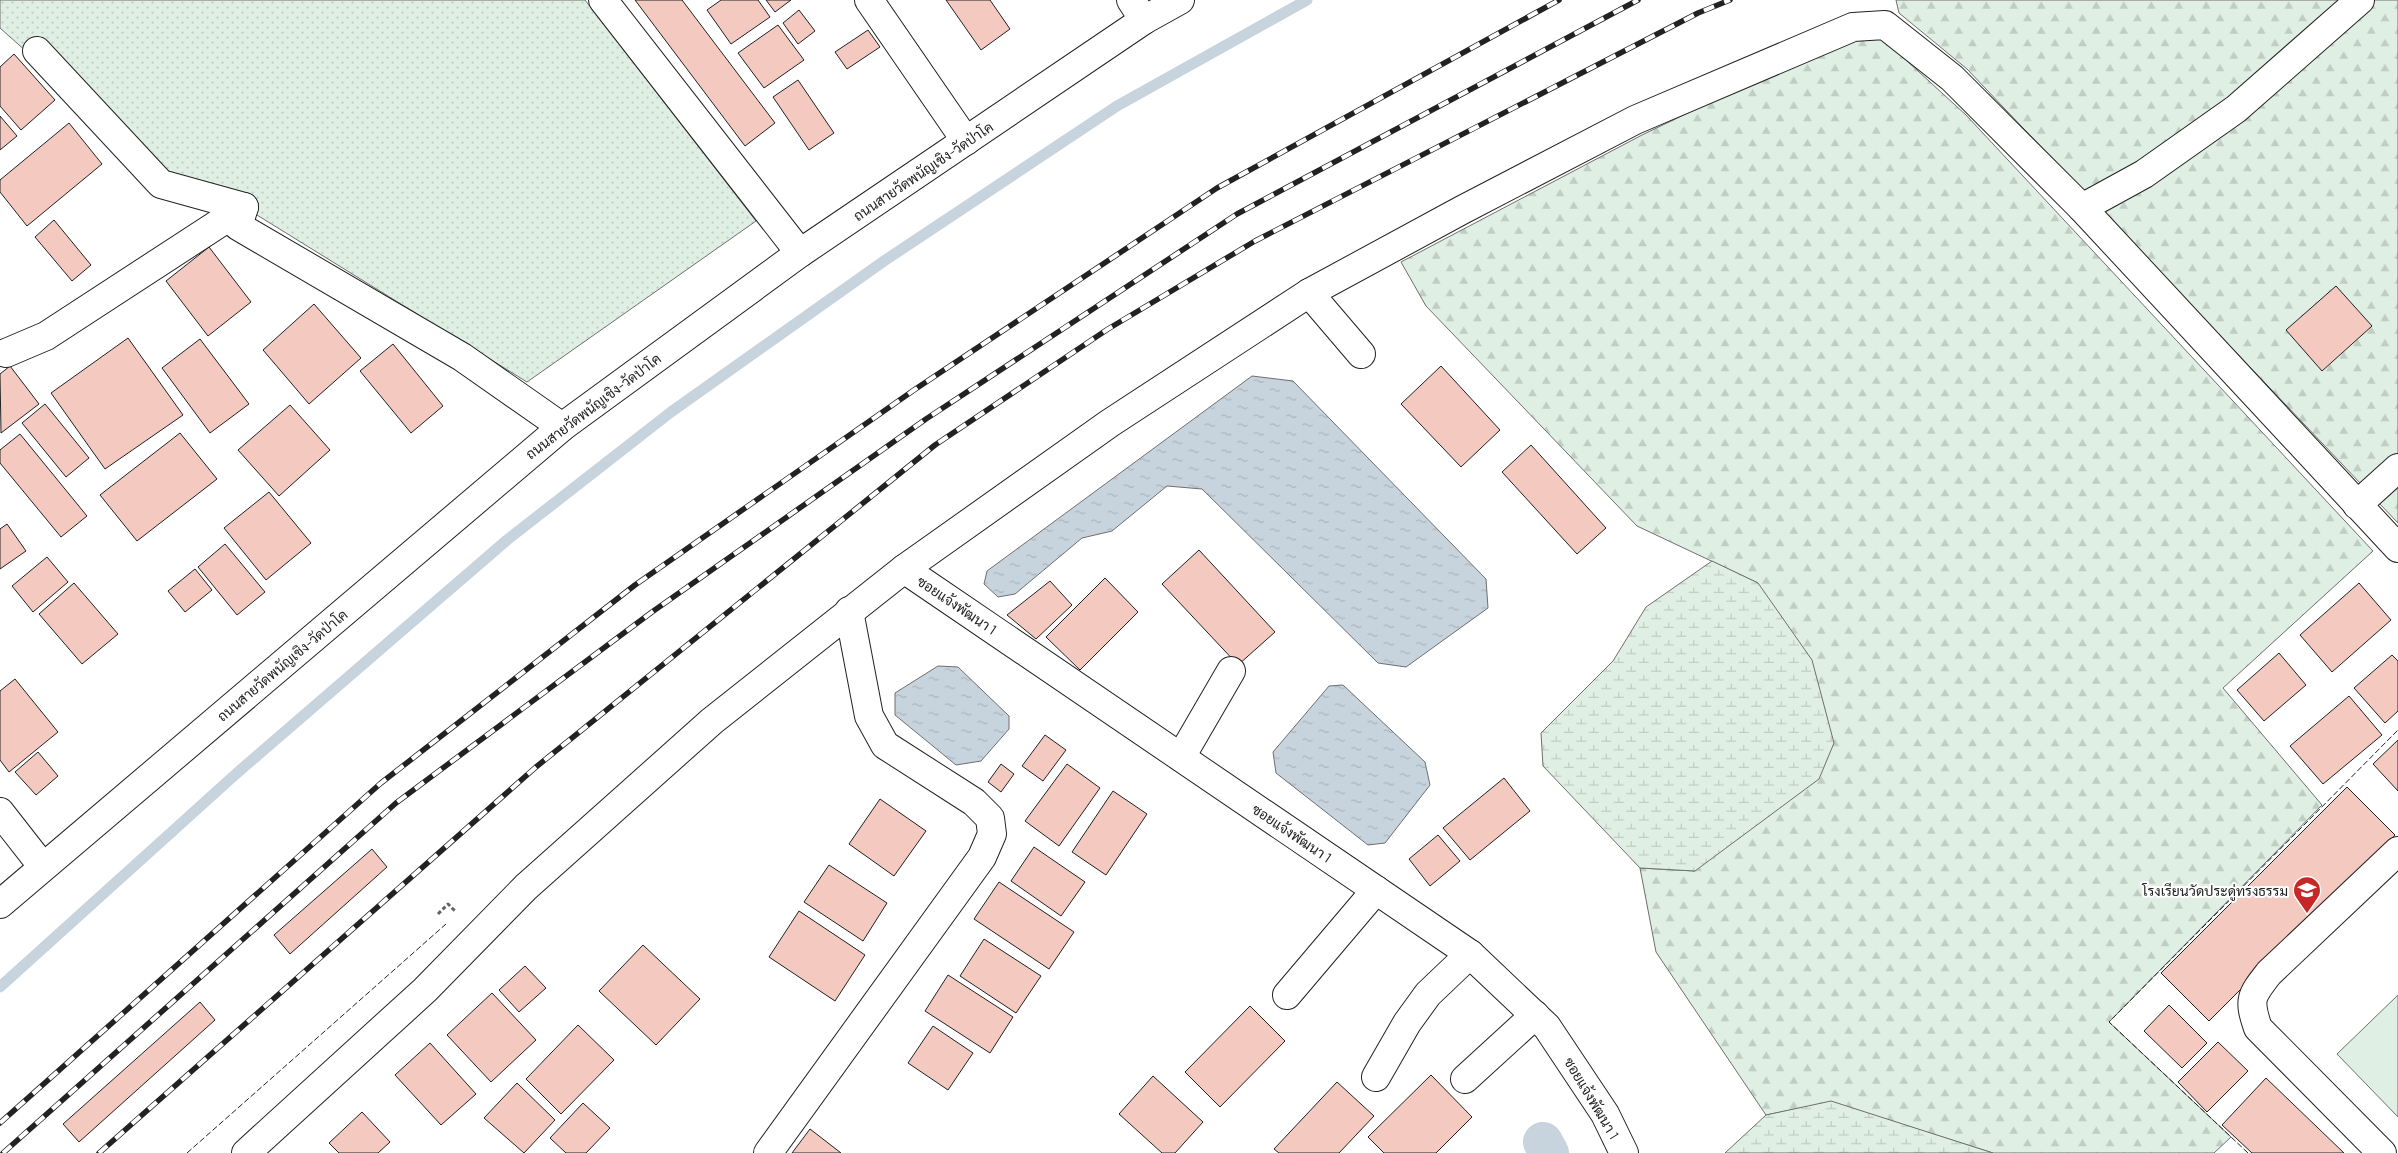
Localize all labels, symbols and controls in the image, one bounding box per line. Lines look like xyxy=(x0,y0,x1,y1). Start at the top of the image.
street label: ถนนสายวัดพนัญเชิง-วัดป่าโค xyxy=(850,118,997,225)
street label: ถนนสายวัดพนัญเชิง-วัดป่าโค xyxy=(522,350,665,463)
street label: ซอยแจ้งพัฒนา 1 xyxy=(914,572,1000,638)
street label: ถนนสายวัดพนัญเชิง-วัดป่าโค xyxy=(213,606,351,725)
street label: ซอยแจ้งพัฒนา 1 xyxy=(1249,800,1335,866)
school or university icon: โรงเรียนวัดประดู่ทรงธรรม xyxy=(2292,875,2322,914)
place label: โรงเรียนวัดประดู่ทรงธรรม xyxy=(2141,882,2288,901)
street label: ซอยแจ้งพัฒนา 1 xyxy=(1561,1054,1623,1142)

